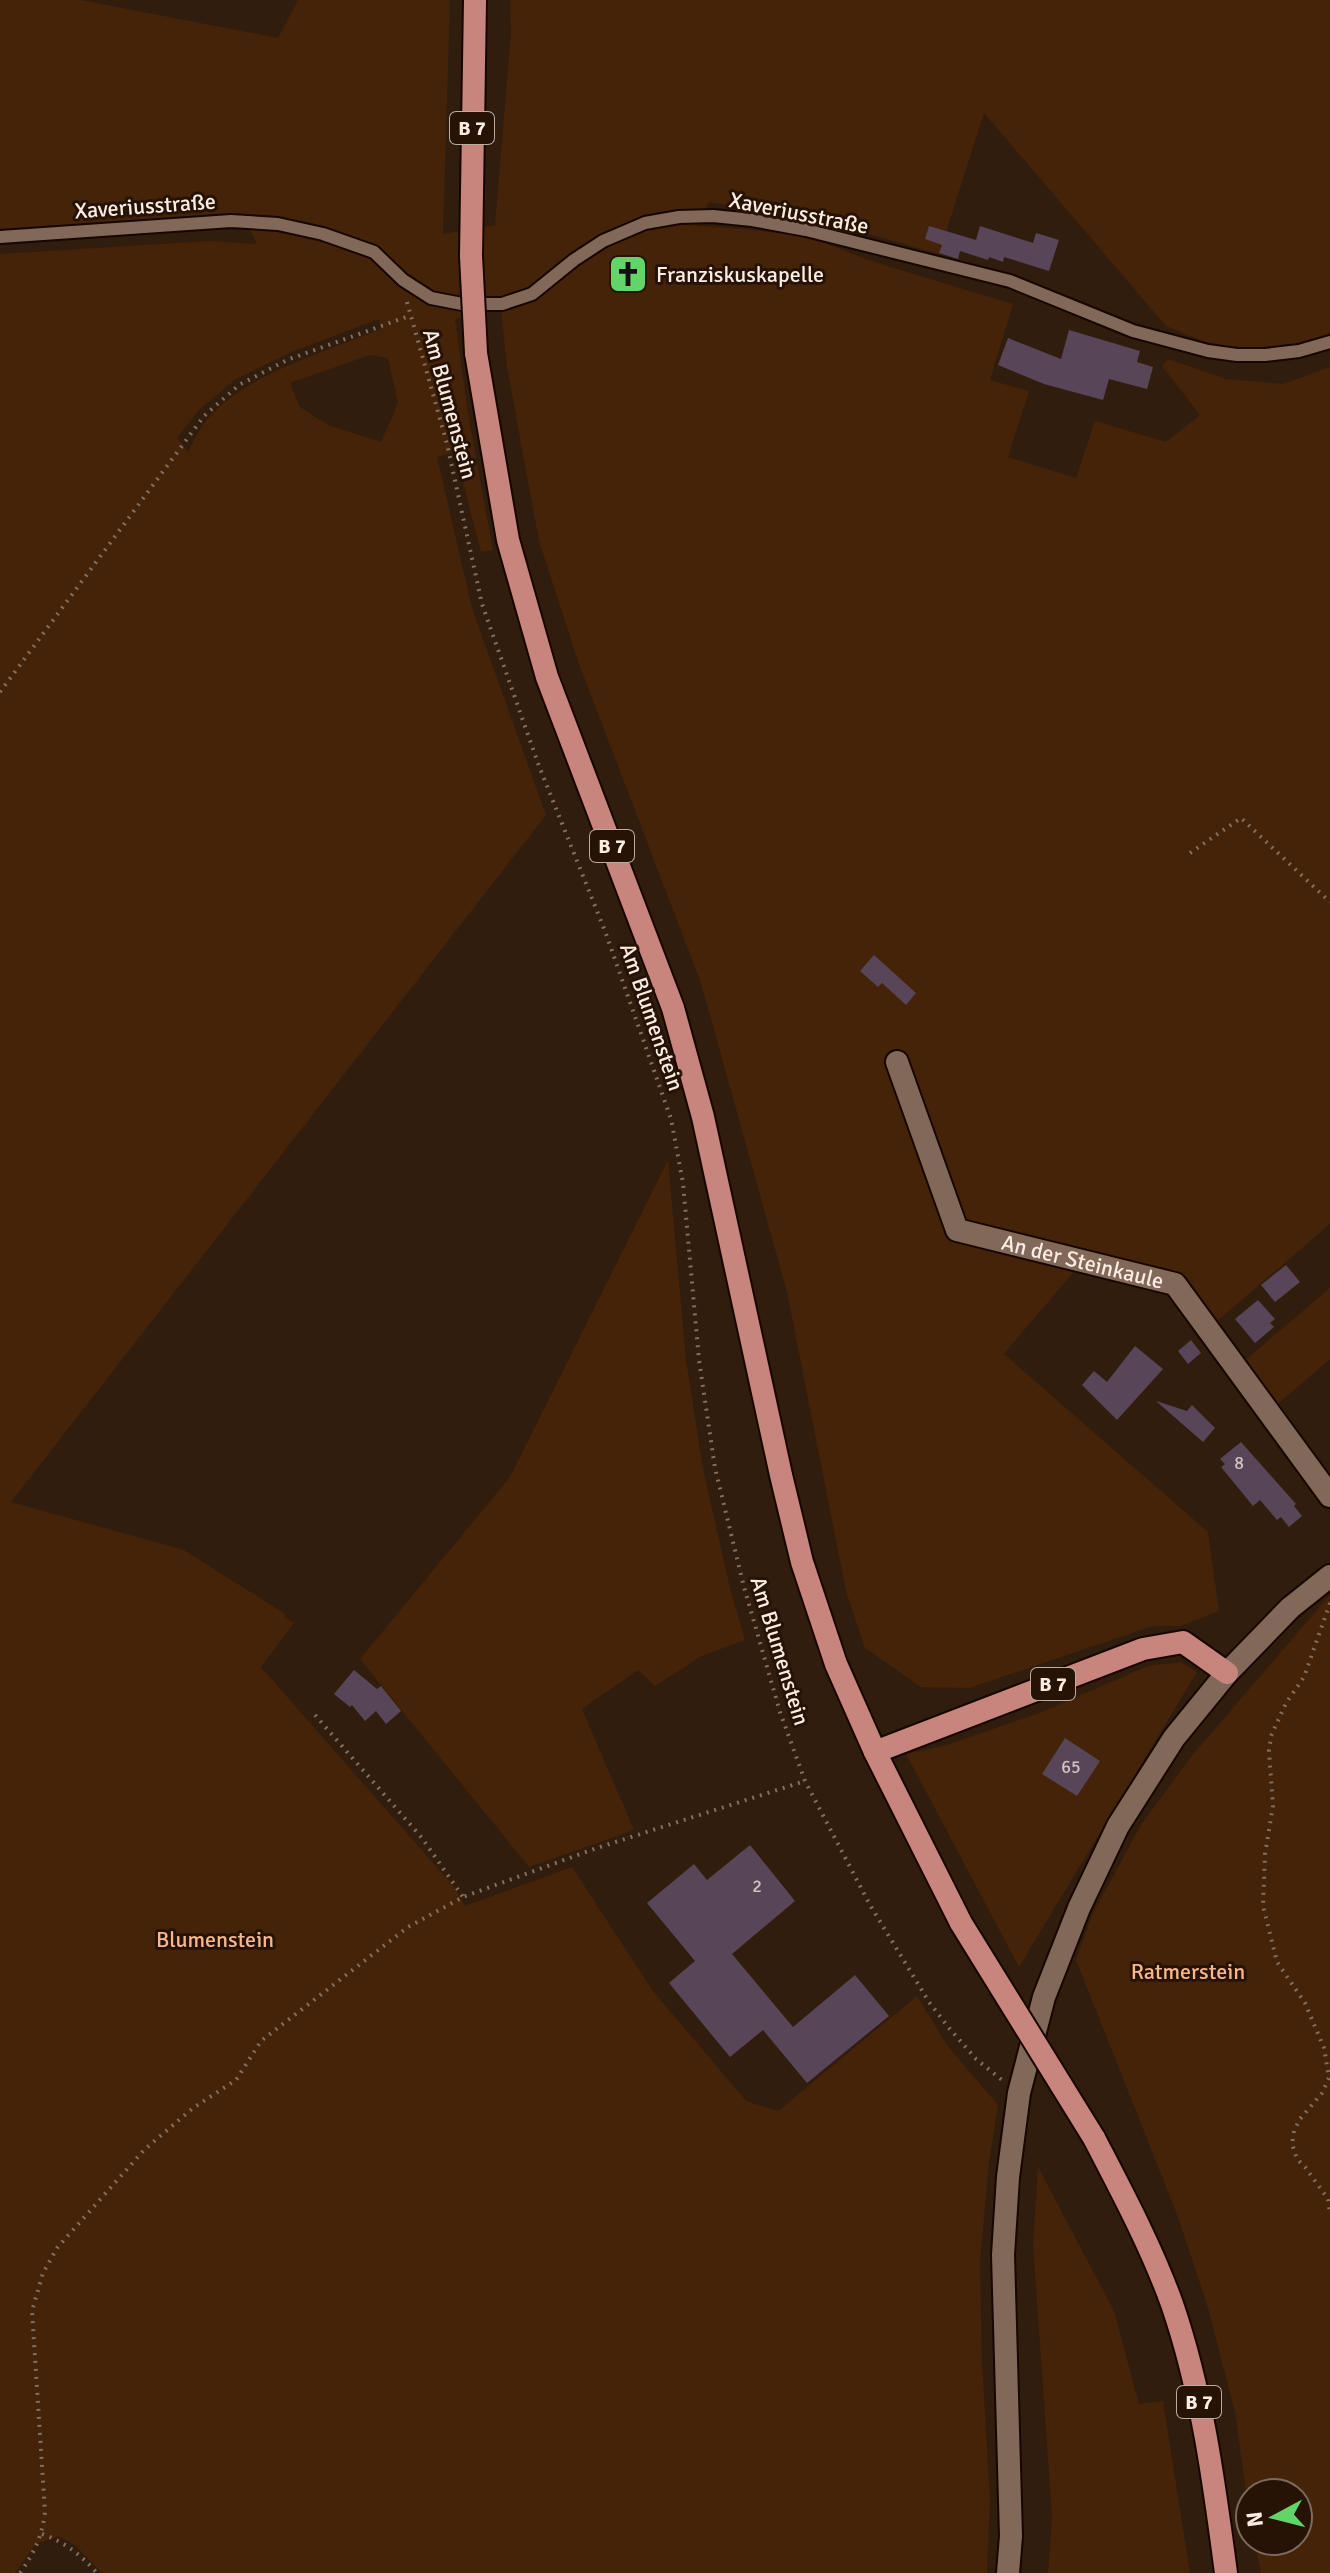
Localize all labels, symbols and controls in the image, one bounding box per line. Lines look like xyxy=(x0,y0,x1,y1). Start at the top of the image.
road number: B 7 xyxy=(450,112,494,144)
street label: Xaveriusstraße xyxy=(727,186,871,240)
street label: Xaveriusstraße xyxy=(73,188,217,224)
church icon: Franziskuskapelle xyxy=(607,253,649,295)
place label: Franziskuskapelle xyxy=(656,261,824,288)
street label: Am Blumenstein xyxy=(417,326,483,482)
road number: B 7 xyxy=(590,830,634,862)
street label: Am Blumenstein xyxy=(614,940,690,1094)
street label: An der Steinkaule xyxy=(999,1228,1167,1294)
house number: 8 xyxy=(1234,1452,1244,1474)
street label: Am Blumenstein xyxy=(745,1573,815,1729)
road number: B 7 xyxy=(1031,1668,1075,1700)
house number: 65 xyxy=(1061,1756,1081,1778)
house number: 2 xyxy=(752,1875,762,1897)
park label: Blumenstein xyxy=(156,1926,274,1953)
park label: Ratmerstein xyxy=(1131,1958,1245,1985)
road number: B 7 xyxy=(1177,2386,1221,2418)
north arrow xyxy=(1234,2477,1314,2557)
text: N xyxy=(1240,2510,1269,2529)

